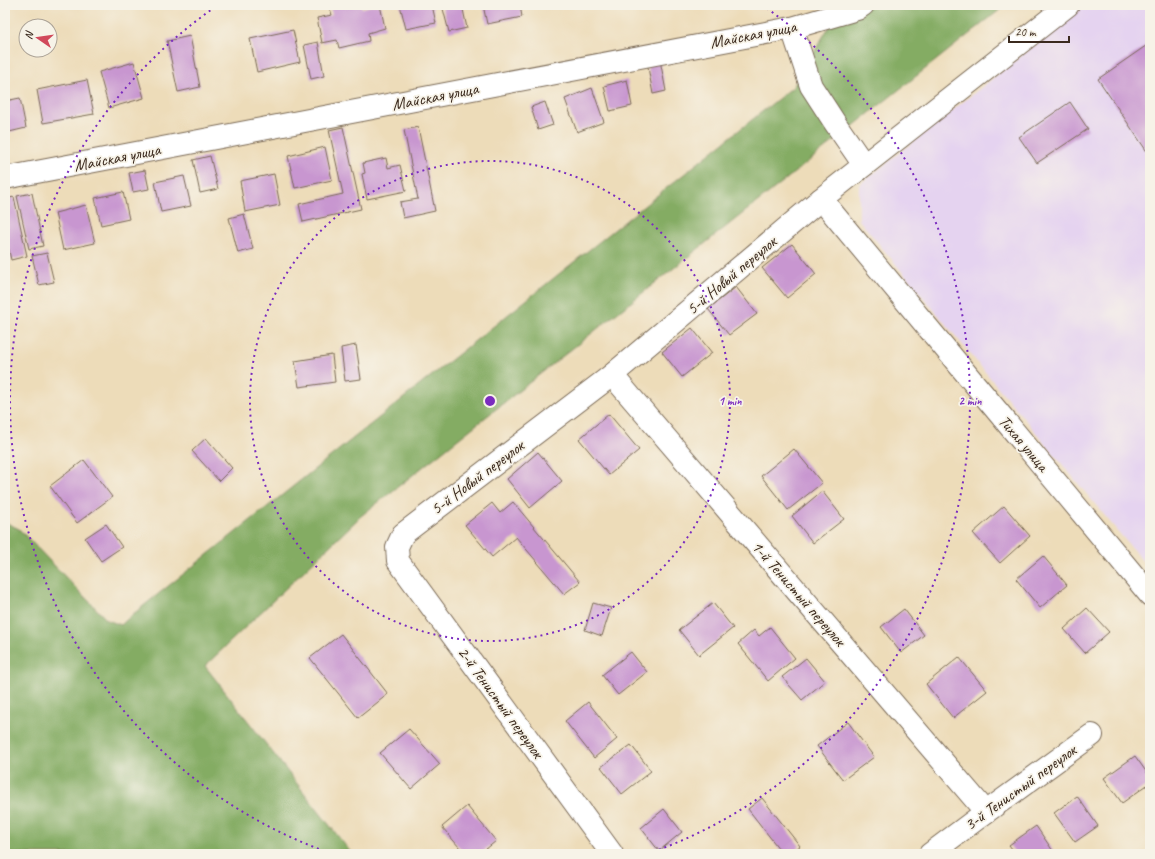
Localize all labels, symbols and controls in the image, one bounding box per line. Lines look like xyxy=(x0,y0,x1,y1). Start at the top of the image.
street label: Майская улица xyxy=(708,16,799,53)
north arrow xyxy=(18,18,58,58)
scale bar xyxy=(1009,18,1069,44)
text: 20 m xyxy=(1015,24,1037,40)
text: N xyxy=(21,29,36,41)
street label: Майская улица xyxy=(390,78,481,115)
street label: Майская улица xyxy=(72,139,163,176)
street label: 5-й Новый переулок xyxy=(682,230,782,319)
text: 1 min xyxy=(719,393,742,409)
text: 2 min xyxy=(959,393,982,409)
centre of rings xyxy=(483,394,497,408)
street label: Тихая улица xyxy=(994,411,1055,477)
street label: 5-й Новый переулок xyxy=(426,434,529,519)
street label: 1-й Тенистый переулок xyxy=(747,536,851,652)
street label: 2-й Тенистый переулок xyxy=(453,642,549,764)
street label: 3-й Тенистый переулок xyxy=(960,739,1082,835)

